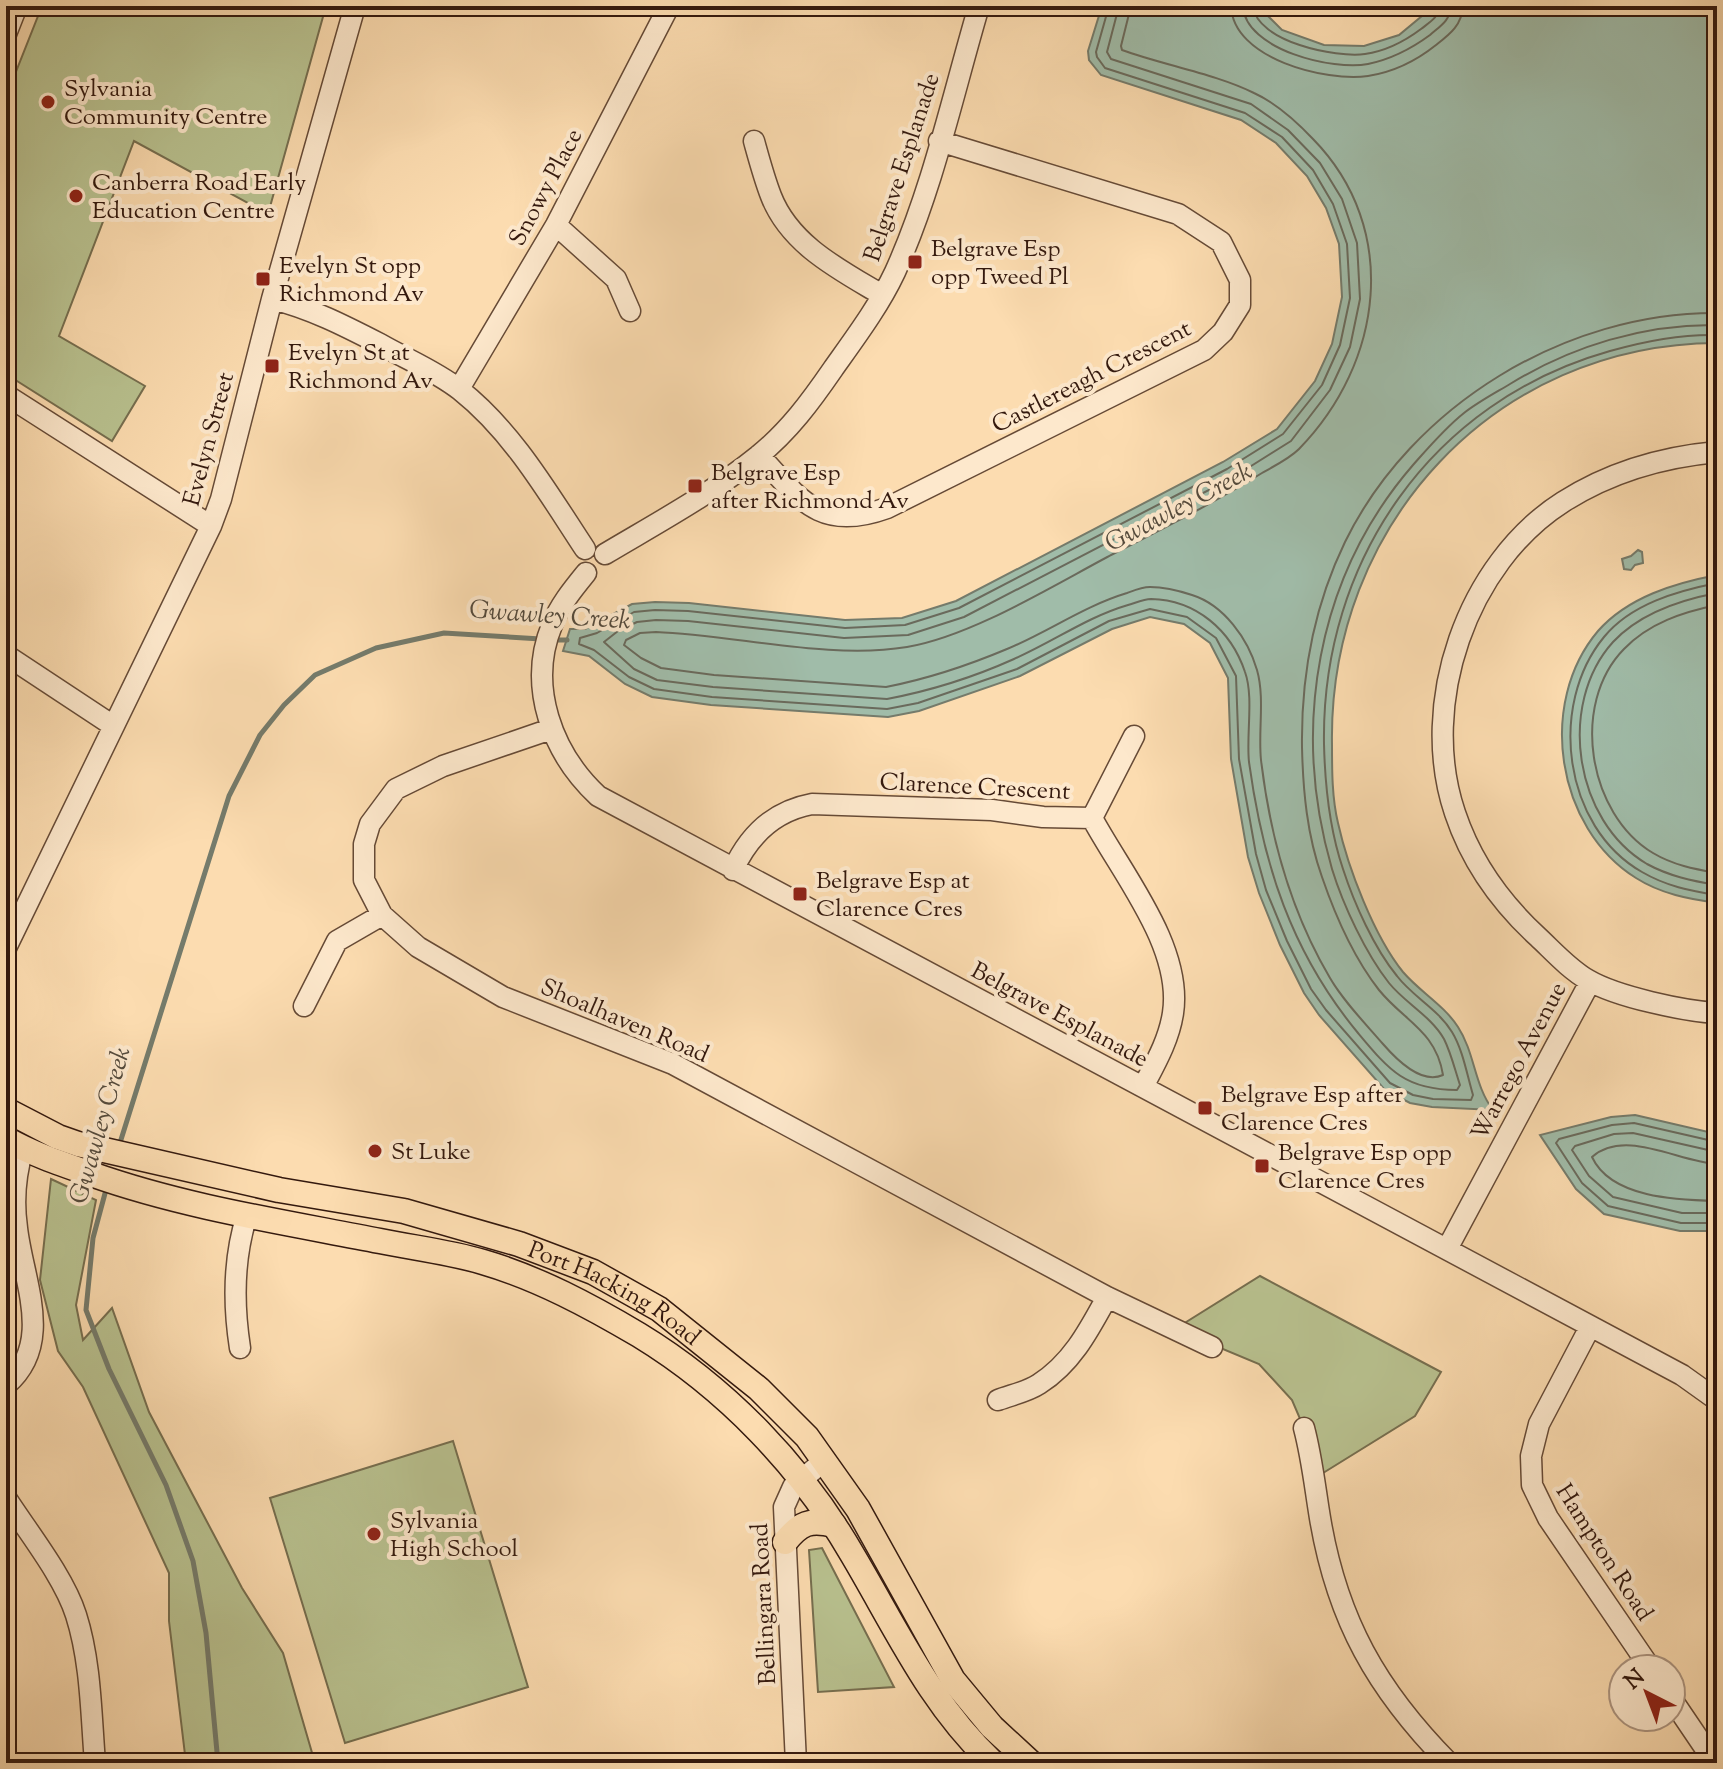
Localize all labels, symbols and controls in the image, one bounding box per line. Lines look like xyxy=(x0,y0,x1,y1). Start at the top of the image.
street label: Belgrave Esplanade xyxy=(856,69,949,266)
place label: Sylvania Community Centre xyxy=(64,73,267,135)
marker: Sylvania Community Centre xyxy=(39,93,57,111)
street label: Snowy Place xyxy=(502,123,592,253)
place label: Canberra Road Early Education Centre xyxy=(92,167,306,229)
marker: Canberra Road Early Education Centre xyxy=(67,187,85,205)
place label: Belgrave Esp opp Tweed Pl xyxy=(931,233,1069,295)
place label: Evelyn St opp Richmond Av xyxy=(279,250,424,312)
marker: Belgrave Esp opp Tweed Pl xyxy=(906,253,924,271)
marker: Evelyn St opp Richmond Av xyxy=(254,270,272,288)
street label: Castlereagh Crescent xyxy=(986,313,1198,443)
place label: Evelyn St at Richmond Av xyxy=(288,337,433,399)
marker: Evelyn St at Richmond Av xyxy=(263,357,281,375)
street label: Evelyn Street xyxy=(176,369,244,510)
water label: Gwawley Creek xyxy=(1099,454,1259,562)
place label: Belgrave Esp after Richmond Av xyxy=(711,457,909,519)
marker: Belgrave Esp after Richmond Av xyxy=(686,477,704,495)
water label: Gwawley Creek xyxy=(468,592,632,641)
street label: Clarence Crescent xyxy=(879,766,1071,810)
place label: Belgrave Esp at Clarence Cres xyxy=(816,865,970,927)
marker: Belgrave Esp at Clarence Cres xyxy=(791,885,809,903)
street label: Belgrave Esplanade xyxy=(964,955,1154,1077)
street label: Shoalhaven Road xyxy=(535,971,714,1073)
street label: Warrego Avenue xyxy=(1464,977,1576,1147)
water label: Gwawley Creek xyxy=(61,1043,142,1208)
place label: Belgrave Esp after Clarence Cres xyxy=(1221,1079,1403,1141)
marker: Belgrave Esp after Clarence Cres xyxy=(1196,1099,1214,1117)
place label: St Luke xyxy=(391,1136,471,1170)
place label: Belgrave Esp opp Clarence Cres xyxy=(1278,1137,1452,1199)
marker: St Luke xyxy=(366,1142,384,1160)
marker: Belgrave Esp opp Clarence Cres xyxy=(1253,1157,1271,1175)
street label: Port Hacking Road xyxy=(523,1234,707,1355)
street label: Hampton Road xyxy=(1546,1478,1661,1629)
place label: Sylvania High School xyxy=(390,1505,519,1567)
street label: Bellingara Road xyxy=(744,1522,786,1686)
marker: Sylvania High School xyxy=(365,1525,383,1543)
north arrow xyxy=(1607,1653,1687,1733)
text: N xyxy=(1618,1662,1653,1698)

